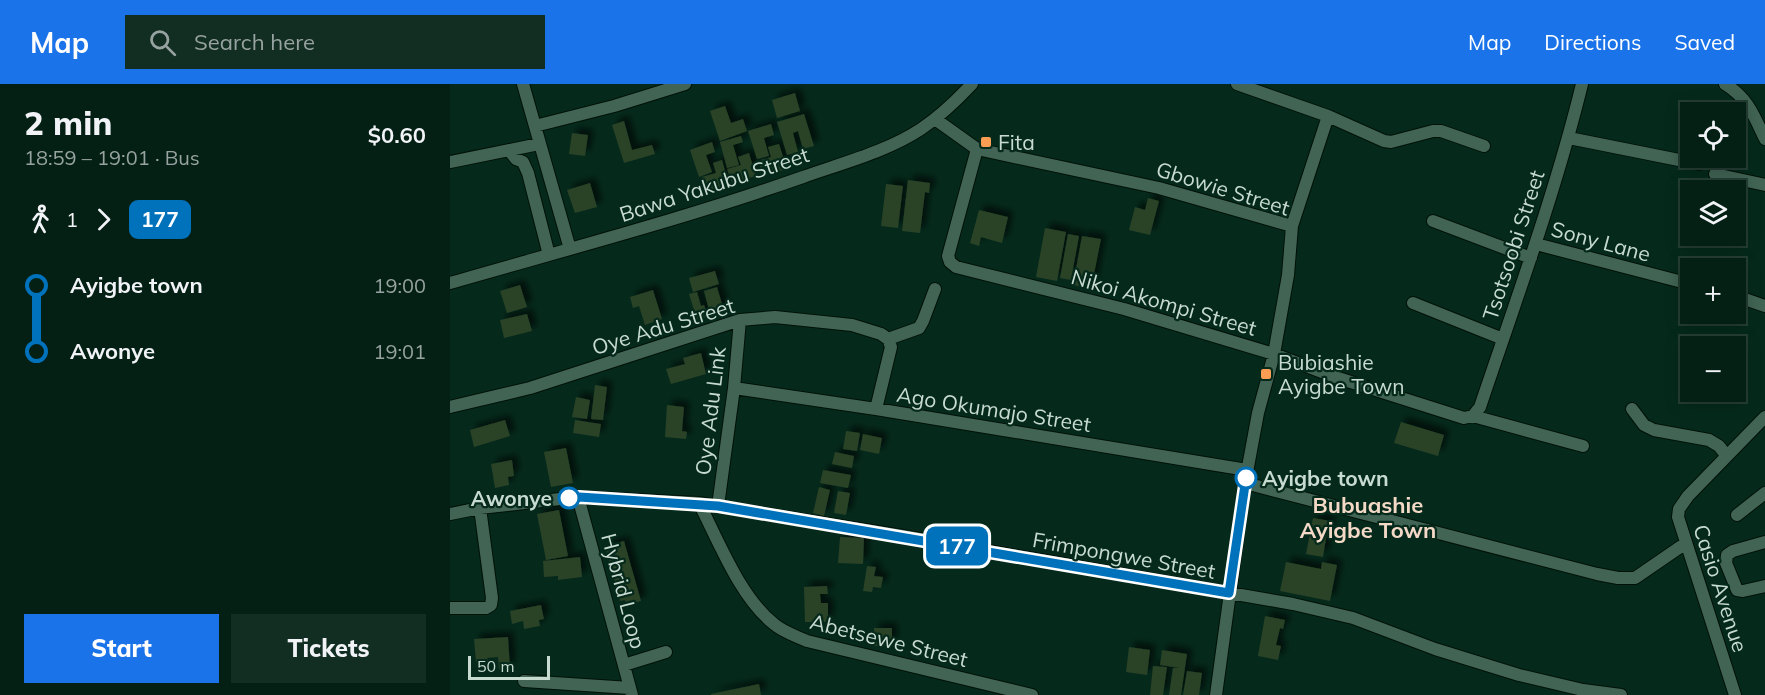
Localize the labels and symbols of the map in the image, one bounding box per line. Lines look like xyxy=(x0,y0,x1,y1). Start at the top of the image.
place label: Fita xyxy=(998,129,1035,155)
marker: Fita xyxy=(979,135,993,149)
street label: Bawa Yakubu Street xyxy=(616,141,812,227)
street label: Gbowie Street xyxy=(1153,155,1293,221)
street label: Tsotsoobi Street xyxy=(1476,167,1550,323)
street label: Sony Lane xyxy=(1549,215,1653,267)
street label: Nikoi Akompi Street xyxy=(1068,263,1260,341)
street label: Oye Adu Street xyxy=(589,292,737,360)
street label: Oye Adu Link xyxy=(689,345,731,477)
place label: Bubiashie Ayigbe Town xyxy=(1278,349,1405,399)
marker: Bubiashie Ayigbe Town xyxy=(1259,367,1273,381)
street label: Ago Okumajo Street xyxy=(895,381,1093,437)
place label: Ayigbe town xyxy=(1262,465,1389,491)
marker: Ayigbe town xyxy=(1235,467,1257,489)
place label: Awonye xyxy=(471,485,552,511)
marker: Awonye xyxy=(558,487,580,509)
district label: Bubuashie Ayigbe Town xyxy=(1300,491,1436,544)
street label: Casio Avenue xyxy=(1688,521,1754,655)
line badge: 177 xyxy=(922,526,992,566)
street label: Frimpongwe Street xyxy=(1031,526,1217,584)
street label: Hybrid Loop xyxy=(596,530,652,652)
street label: Abetsewe Street xyxy=(807,608,971,672)
scale bar xyxy=(468,653,550,680)

